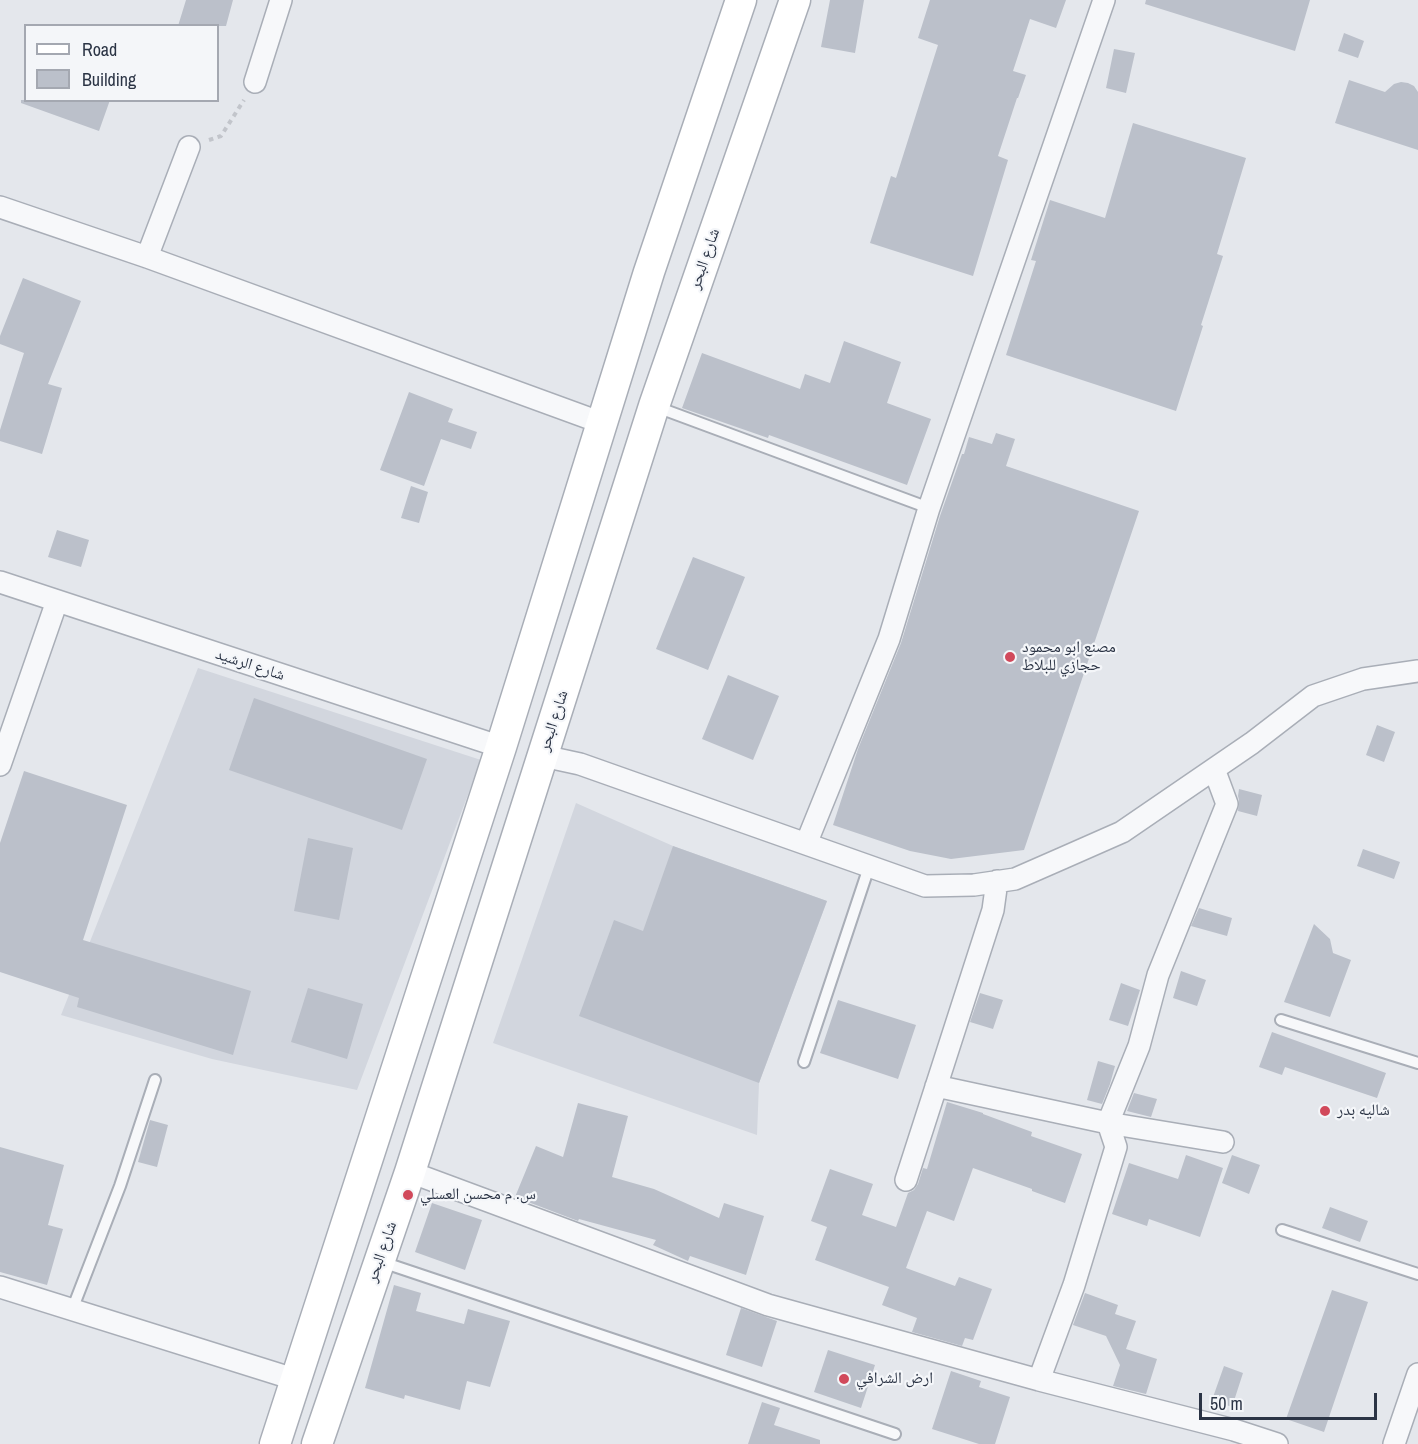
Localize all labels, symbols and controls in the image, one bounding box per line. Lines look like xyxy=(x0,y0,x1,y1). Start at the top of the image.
legend xyxy=(24,24,219,102)
text: Road xyxy=(82,37,117,62)
text: Building xyxy=(82,67,136,92)
street label: شارع البحر xyxy=(686,226,724,292)
place label: مصنع ابو محمود حجازي للبلاط xyxy=(1022,638,1116,676)
street label: شارع الرشيد xyxy=(213,645,287,685)
marker: مصنع ابو محمود حجازي للبلاط xyxy=(1003,650,1017,664)
street label: شارع البحر xyxy=(535,688,573,754)
place label: شاليه بدر xyxy=(1337,1101,1390,1121)
marker: شاليه بدر xyxy=(1318,1104,1332,1118)
place label: س. م محسن العسلي xyxy=(420,1185,536,1205)
marker: س. م محسن العسلي xyxy=(401,1188,415,1202)
street label: شارع البحر xyxy=(363,1219,401,1285)
place label: ارض الشرافي xyxy=(856,1369,933,1389)
marker: ارض الشرافي xyxy=(837,1372,851,1386)
scale bar xyxy=(1202,1381,1380,1419)
text: 50 m xyxy=(1210,1391,1243,1416)

